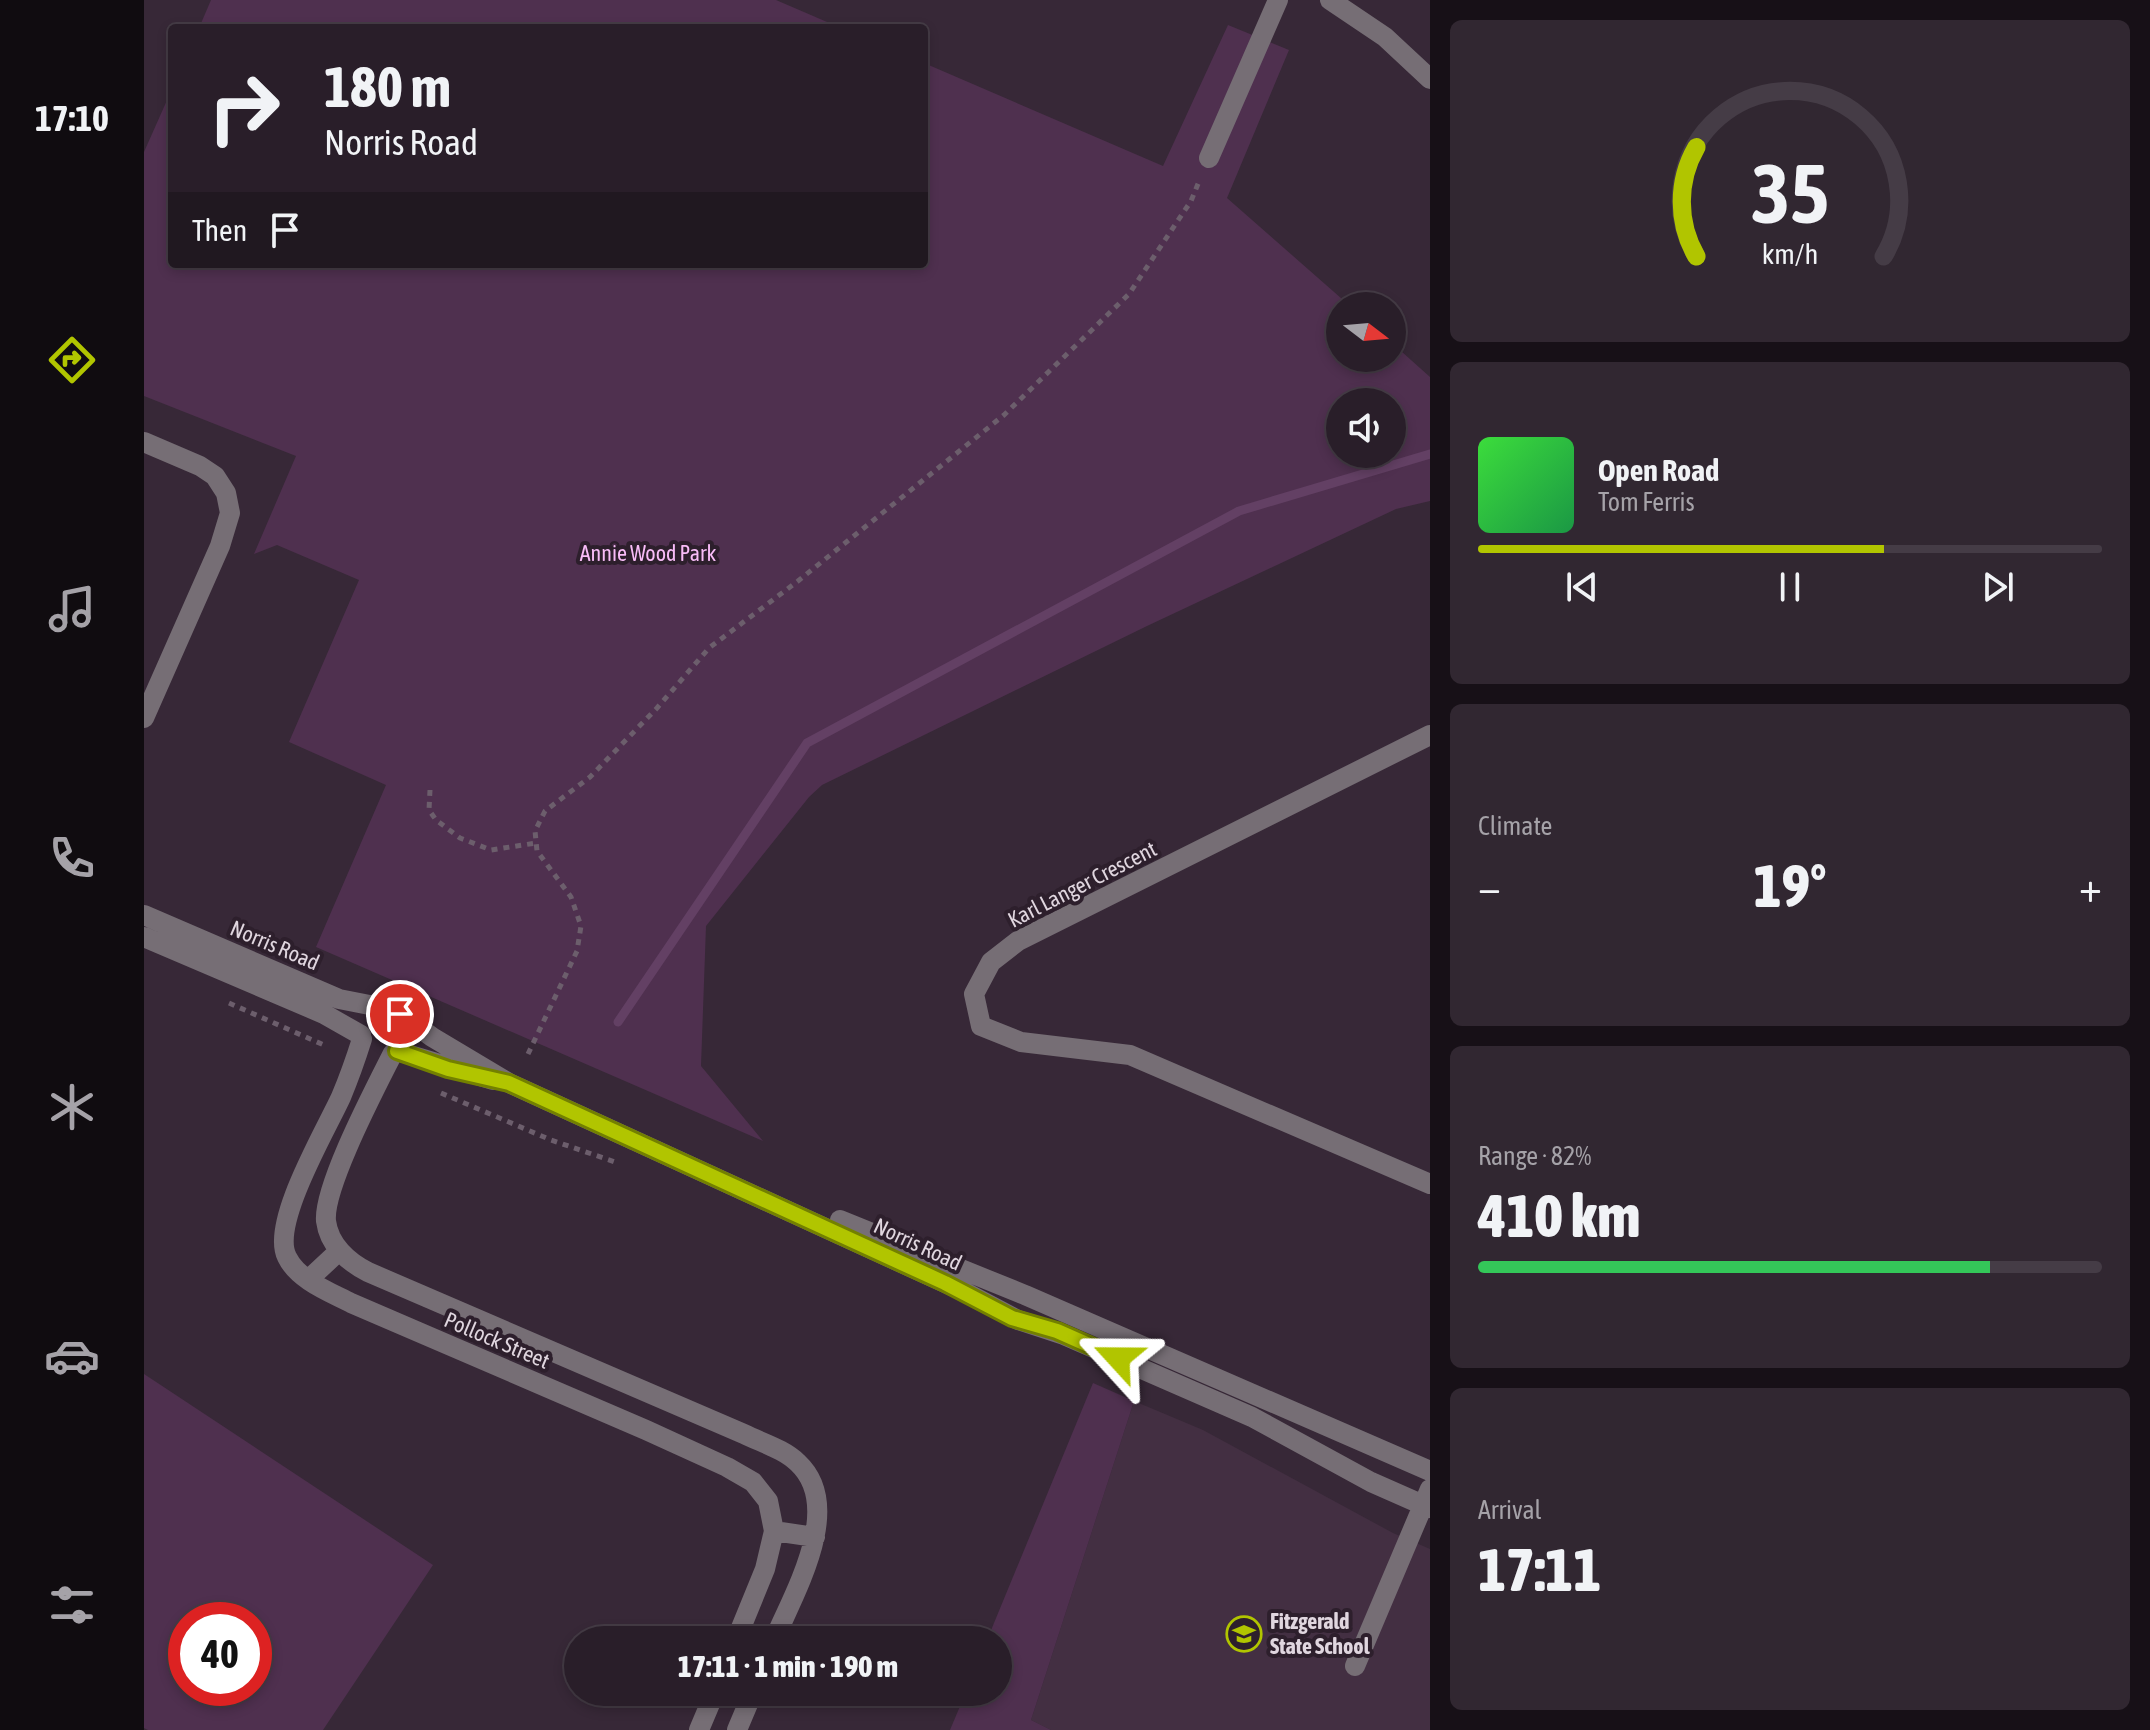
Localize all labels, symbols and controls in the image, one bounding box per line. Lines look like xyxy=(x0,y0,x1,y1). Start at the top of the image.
text: 180 m xyxy=(324,55,451,119)
icon: right xyxy=(192,56,296,160)
text: 17:10 xyxy=(35,97,109,139)
text: Norris Road xyxy=(324,121,478,163)
text: 35 xyxy=(1751,145,1829,241)
icon: arrive xyxy=(263,208,307,252)
text: Then xyxy=(192,213,247,247)
text: km/h xyxy=(1762,237,1818,270)
north arrow xyxy=(1326,292,1406,372)
map controls xyxy=(1326,292,1406,468)
icon: directions xyxy=(44,332,100,388)
button: sound xyxy=(1326,388,1406,468)
text: Open Road xyxy=(1598,453,1719,487)
text: Tom Ferris xyxy=(1598,487,1695,517)
park label: Annie Wood Park xyxy=(580,540,716,566)
icon: previous xyxy=(1560,565,1604,609)
icon: pause xyxy=(1768,565,1812,609)
icon: next xyxy=(1976,565,2020,609)
icon: music xyxy=(44,581,100,637)
text: Climate xyxy=(1478,811,1552,841)
icon: phone xyxy=(44,830,100,886)
street label: Karl Langer Crescent xyxy=(1003,835,1161,933)
text: 19° xyxy=(1754,851,1826,920)
text: − xyxy=(1478,861,1501,911)
text: + xyxy=(2079,861,2102,911)
street label: Norris Road xyxy=(227,915,323,975)
pin xyxy=(366,980,434,1048)
icon: arrive xyxy=(378,992,422,1036)
icon: climate xyxy=(44,1079,100,1135)
text: Range · 82% xyxy=(1478,1141,1591,1171)
text: 410 km xyxy=(1478,1181,1640,1250)
street label: Norris Road xyxy=(870,1212,966,1276)
street label: Pollock Street xyxy=(440,1306,554,1374)
position arrow xyxy=(1076,1316,1160,1400)
icon: car xyxy=(44,1328,100,1384)
text: Arrival xyxy=(1478,1495,1542,1525)
text: 17:11 xyxy=(1478,1535,1601,1604)
icon: filters xyxy=(44,1577,100,1633)
speed limit sign: 40 xyxy=(168,1602,272,1706)
place label: Fitzgerald State School xyxy=(1270,1608,1371,1659)
school or university icon: Fitzgerald State School xyxy=(1225,1615,1263,1653)
text: 17:11 · 1 min · 190 m xyxy=(678,1649,898,1683)

